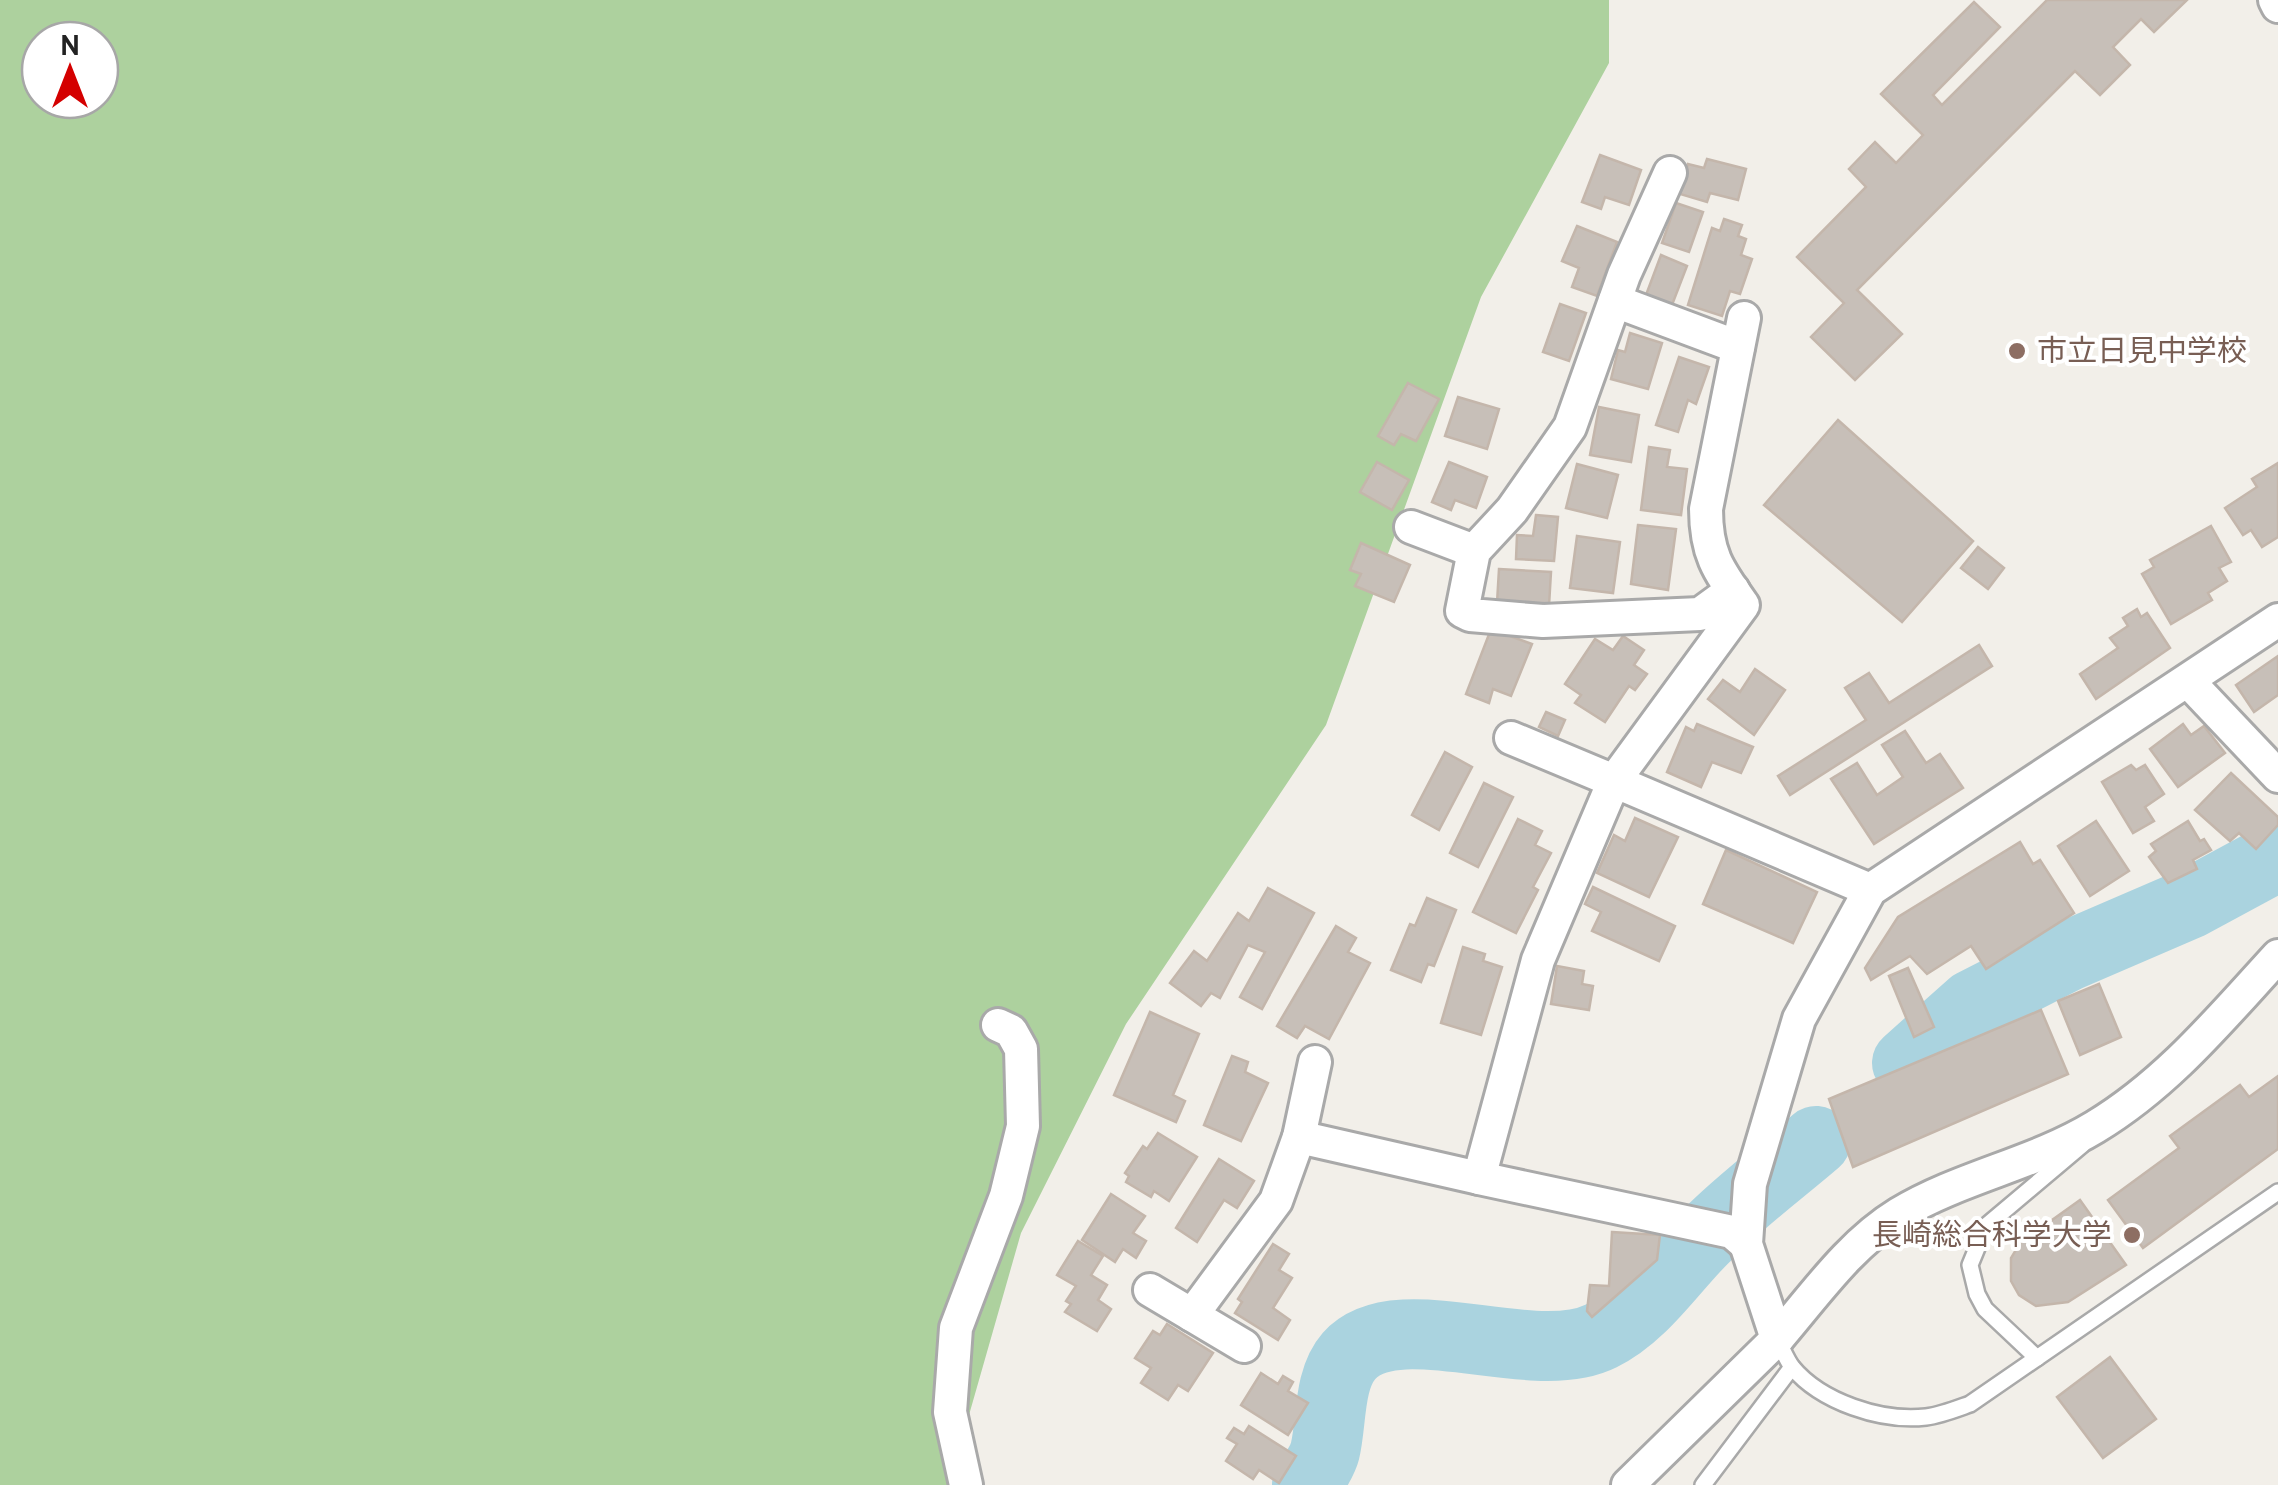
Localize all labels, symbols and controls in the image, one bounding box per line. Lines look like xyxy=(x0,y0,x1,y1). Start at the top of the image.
north arrow xyxy=(20,20,120,120)
text: N xyxy=(60,30,80,66)
place label: 市立日見中学校 xyxy=(2037,335,2247,372)
marker: 市立日見中学校 xyxy=(2006,340,2028,362)
place label: 長崎総合科学大学 xyxy=(1872,1219,2112,1256)
marker: 長崎総合科学大学 xyxy=(2121,1224,2143,1246)

